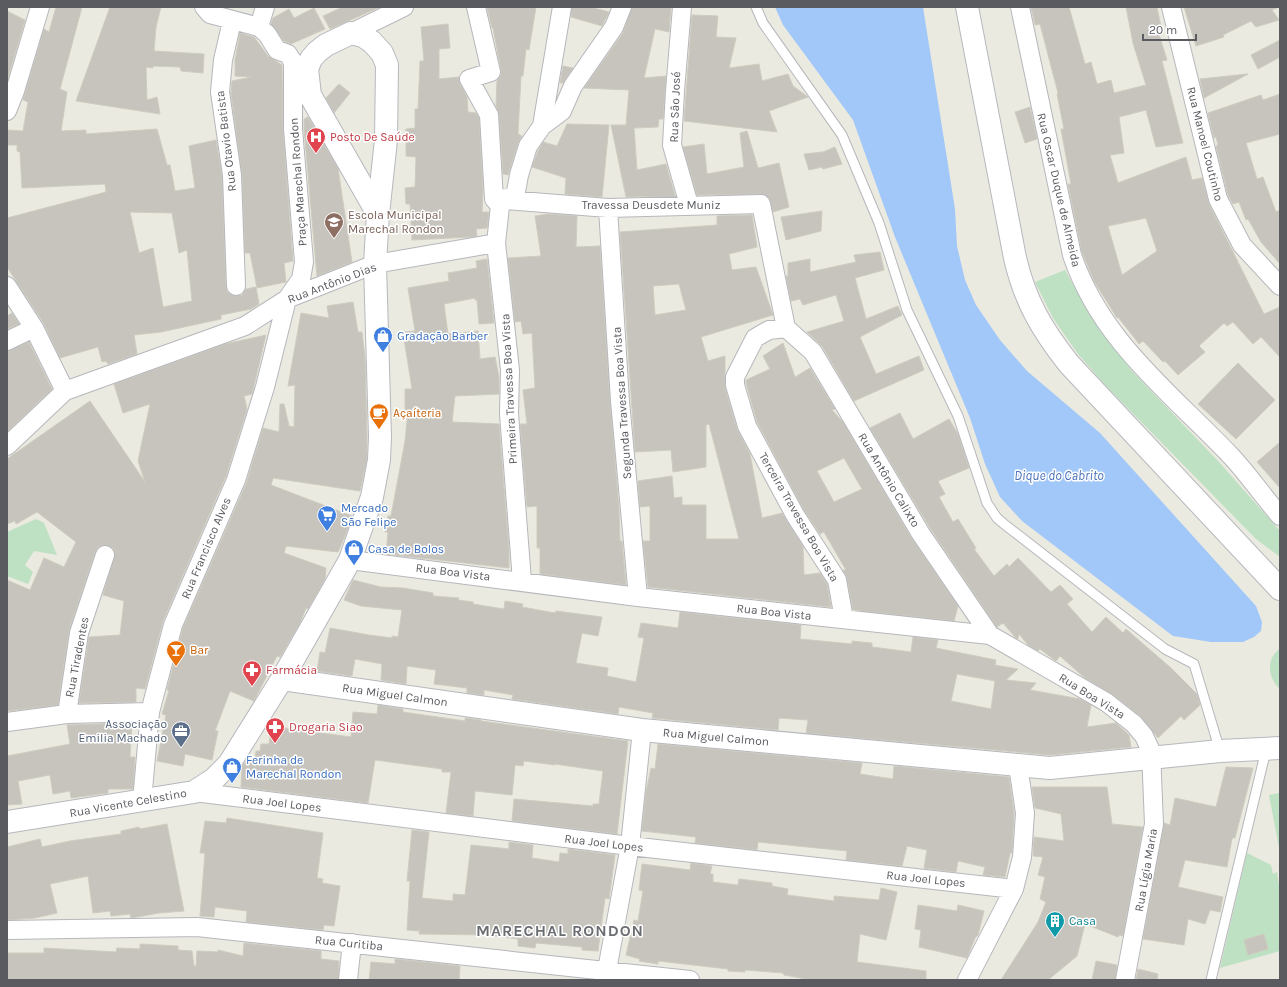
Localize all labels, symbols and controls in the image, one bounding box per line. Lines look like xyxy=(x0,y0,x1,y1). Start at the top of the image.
scale bar xyxy=(1143,16,1196,42)
text: 20 m xyxy=(1149,23,1177,37)
street label: Rua Sâo José xyxy=(667,71,683,143)
street label: Rua Manoel Coutinho xyxy=(1184,85,1226,203)
street label: Rua Otavio Batista xyxy=(213,90,239,192)
street label: Rua Oscar Duque de Almeida xyxy=(1034,112,1084,268)
street label: Praça Marechal Rondon xyxy=(287,117,309,247)
hospital icon: Posto De Saúde xyxy=(305,126,327,154)
place label: Posto De Saúde xyxy=(330,130,415,144)
street label: Travessa Deusdete Muniz xyxy=(582,198,721,212)
place label: Escola Municipal Marechal Rondon xyxy=(348,208,444,236)
school or university icon: Escola Municipal Marechal Rondon xyxy=(323,211,345,239)
street label: Rua Antônio Dias xyxy=(286,260,378,306)
street label: Primeira Travessa Boa Vista xyxy=(498,313,520,465)
shop icon: Gradação Barber xyxy=(372,325,394,353)
street label: Segunda Travessa Boa Vista xyxy=(610,326,634,480)
place label: Gradação Barber xyxy=(397,329,488,343)
cafe icon: Açaíteria xyxy=(368,402,390,430)
place label: Açaíteria xyxy=(393,406,441,420)
street label: Rua Antônio Calixto xyxy=(855,430,923,530)
street label: Terceira Travessa Boa Vista xyxy=(756,450,842,584)
water label: Dique do Cabrito xyxy=(1014,468,1104,484)
street label: Rua Francisco Alves xyxy=(178,495,234,601)
place label: Mercado São Felipe xyxy=(341,501,397,529)
supermarket icon: Mercado São Felipe xyxy=(316,504,338,532)
shop icon: Casa de Bolos xyxy=(343,538,365,566)
place label: Casa de Bolos xyxy=(368,542,444,556)
street label: Rua Boa Vista xyxy=(415,560,491,584)
street label: Rua Boa Vista xyxy=(736,601,812,623)
street label: Rua Tiradentes xyxy=(62,615,92,699)
bar icon: Bar xyxy=(165,639,187,667)
place label: Bar xyxy=(190,643,209,657)
pharmacy icon: Farmácia xyxy=(241,659,263,687)
place label: Farmácia xyxy=(266,663,317,677)
street label: Rua Boa Vista xyxy=(1056,670,1128,722)
street label: Rua Miguel Calmon xyxy=(341,681,449,709)
pharmacy icon: Drogaria Siao xyxy=(264,716,286,744)
place label: Associação Emilia Machado xyxy=(79,717,167,745)
office icon: Associação Emilia Machado xyxy=(170,720,192,748)
place label: Drogaria Siao xyxy=(289,720,363,734)
street label: Rua Miguel Calmon xyxy=(662,725,770,749)
place label: Ferinha de Marechal Rondon xyxy=(246,753,342,781)
shop icon: Ferinha de Marechal Rondon xyxy=(221,756,243,784)
street label: Rua Vicente Celestino xyxy=(68,786,188,820)
street label: Rua Joel Lopes xyxy=(242,791,322,815)
street label: Rua Lígia Maria xyxy=(1132,827,1160,913)
street label: Rua Joel Lopes xyxy=(564,831,644,855)
street label: Rua Joel Lopes xyxy=(886,868,966,890)
building icon: Casa xyxy=(1044,910,1066,938)
place label: Casa xyxy=(1069,914,1096,928)
district label: MARECHAL RONDON xyxy=(476,921,644,940)
street label: Rua Curitiba xyxy=(314,932,384,954)

